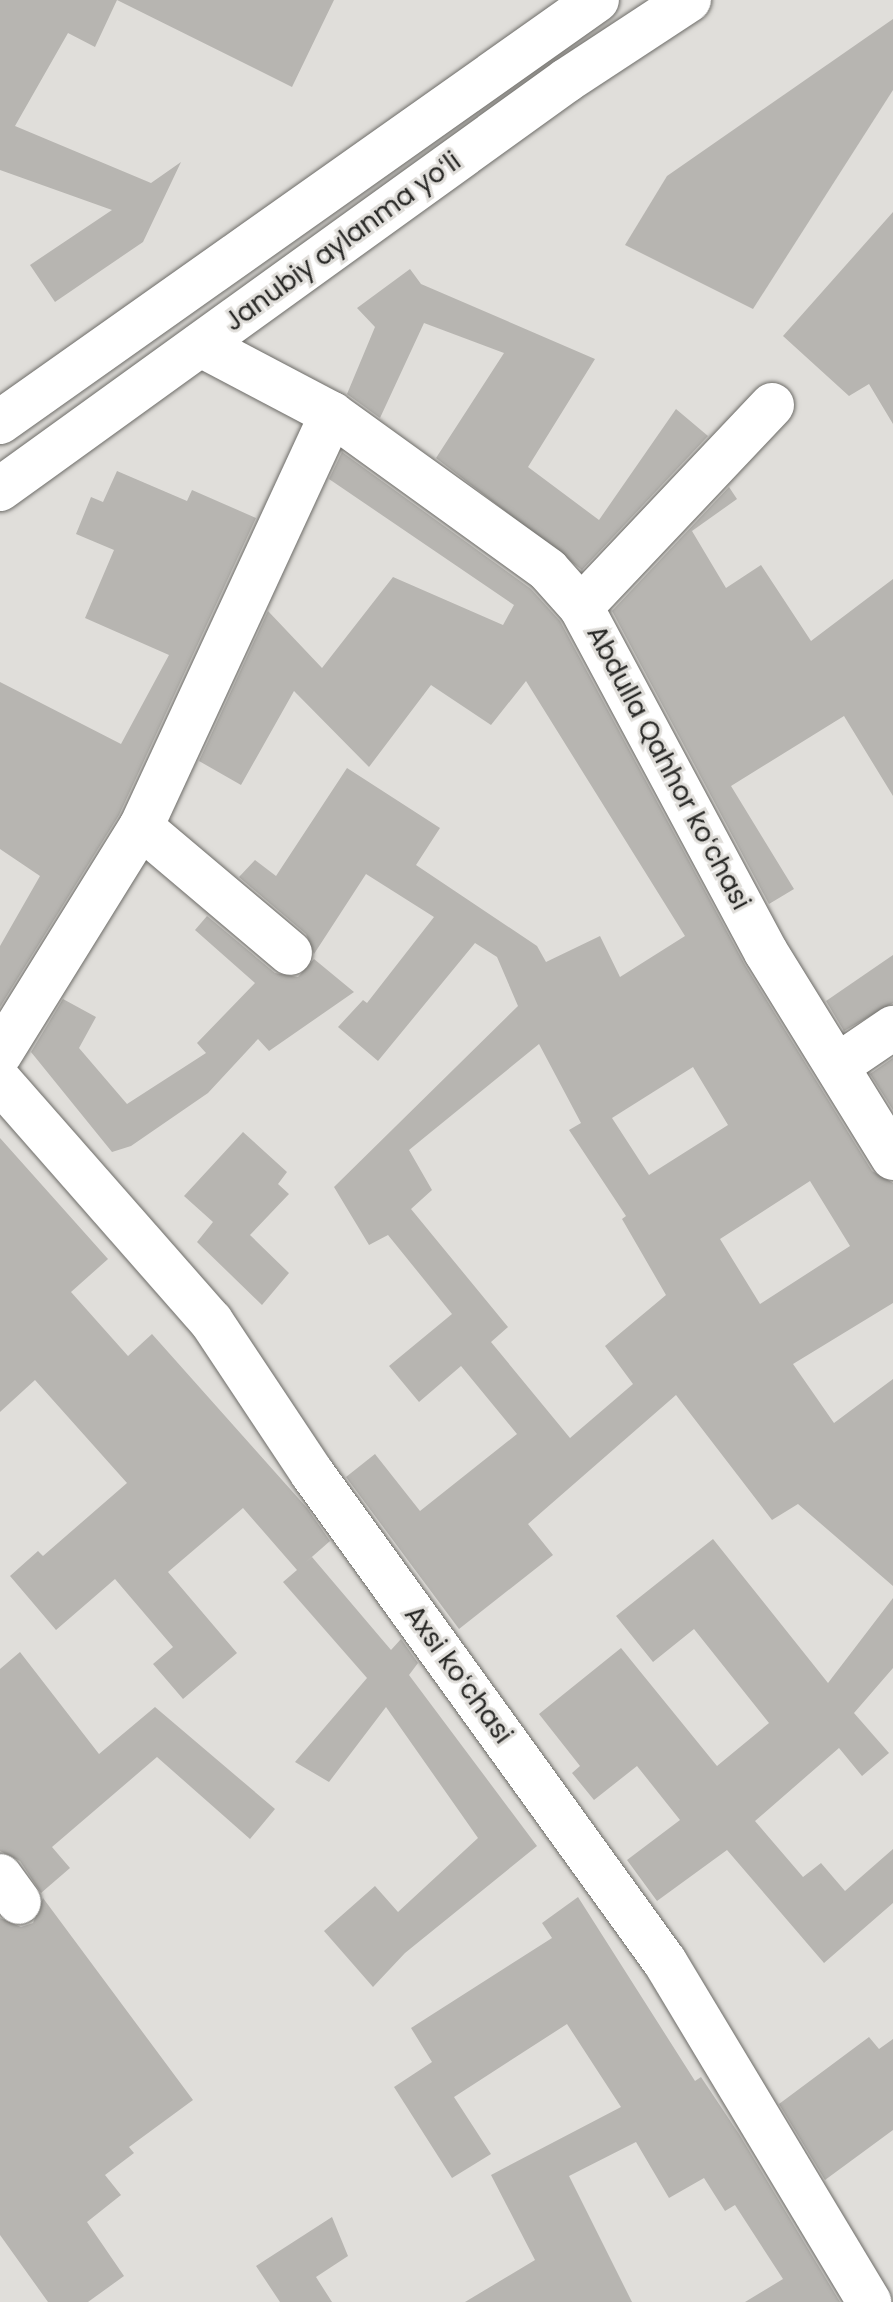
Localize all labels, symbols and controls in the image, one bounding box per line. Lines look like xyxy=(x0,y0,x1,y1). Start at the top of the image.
street label: Janubiy aylanma yoʻli xyxy=(219,146,467,338)
street label: Abdulla Qahhor koʻchasi xyxy=(580,621,756,915)
street label: Axsi koʻchasi xyxy=(398,1600,518,1750)

